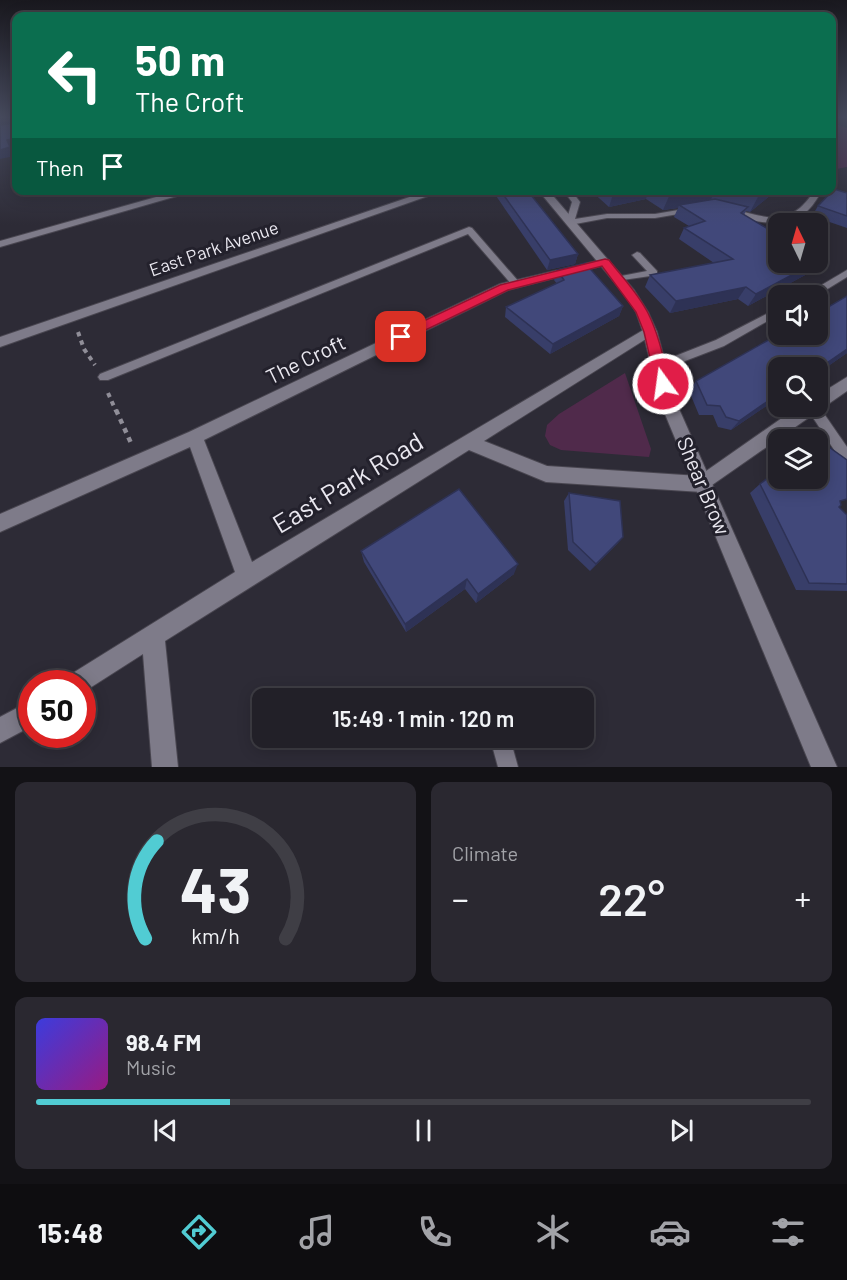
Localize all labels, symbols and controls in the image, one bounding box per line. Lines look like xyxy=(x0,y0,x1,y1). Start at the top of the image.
text: 50 m xyxy=(135,34,225,84)
icon: left xyxy=(36,36,114,114)
text: The Croft xyxy=(135,85,245,117)
icon: arrive xyxy=(96,150,129,183)
text: Then xyxy=(36,154,84,180)
north arrow xyxy=(768,213,828,273)
map controls xyxy=(768,213,828,489)
street label: East Park Avenue xyxy=(146,216,281,280)
button: sound xyxy=(768,285,828,345)
pin xyxy=(375,311,426,362)
icon: arrive xyxy=(384,320,417,353)
street label: The Croft xyxy=(262,329,349,389)
position arrow xyxy=(631,352,695,416)
button: search xyxy=(768,357,828,417)
street label: East Park Road xyxy=(266,425,428,539)
button: layers xyxy=(768,429,828,489)
street label: Shear Brow xyxy=(673,433,736,538)
speed limit sign: 50 xyxy=(18,670,96,748)
text: 15:49 · 1 min · 120 m xyxy=(332,705,514,731)
text: Climate xyxy=(452,841,518,865)
text: 43 xyxy=(180,851,251,925)
text: 22° xyxy=(598,871,665,925)
text: − xyxy=(452,878,469,918)
text: + xyxy=(794,878,811,918)
text: km/h xyxy=(191,923,240,948)
text: 98.4 FM xyxy=(126,1029,201,1055)
text: Music xyxy=(126,1055,176,1079)
icon: previous xyxy=(149,1114,182,1147)
icon: pause xyxy=(407,1114,440,1147)
icon: next xyxy=(665,1114,698,1147)
icon: directions xyxy=(178,1211,220,1253)
icon: music xyxy=(296,1211,338,1253)
icon: phone xyxy=(414,1211,456,1253)
icon: climate xyxy=(532,1211,574,1253)
icon: car xyxy=(649,1211,691,1253)
icon: filters xyxy=(767,1211,809,1253)
text: 15:48 xyxy=(38,1216,103,1248)

